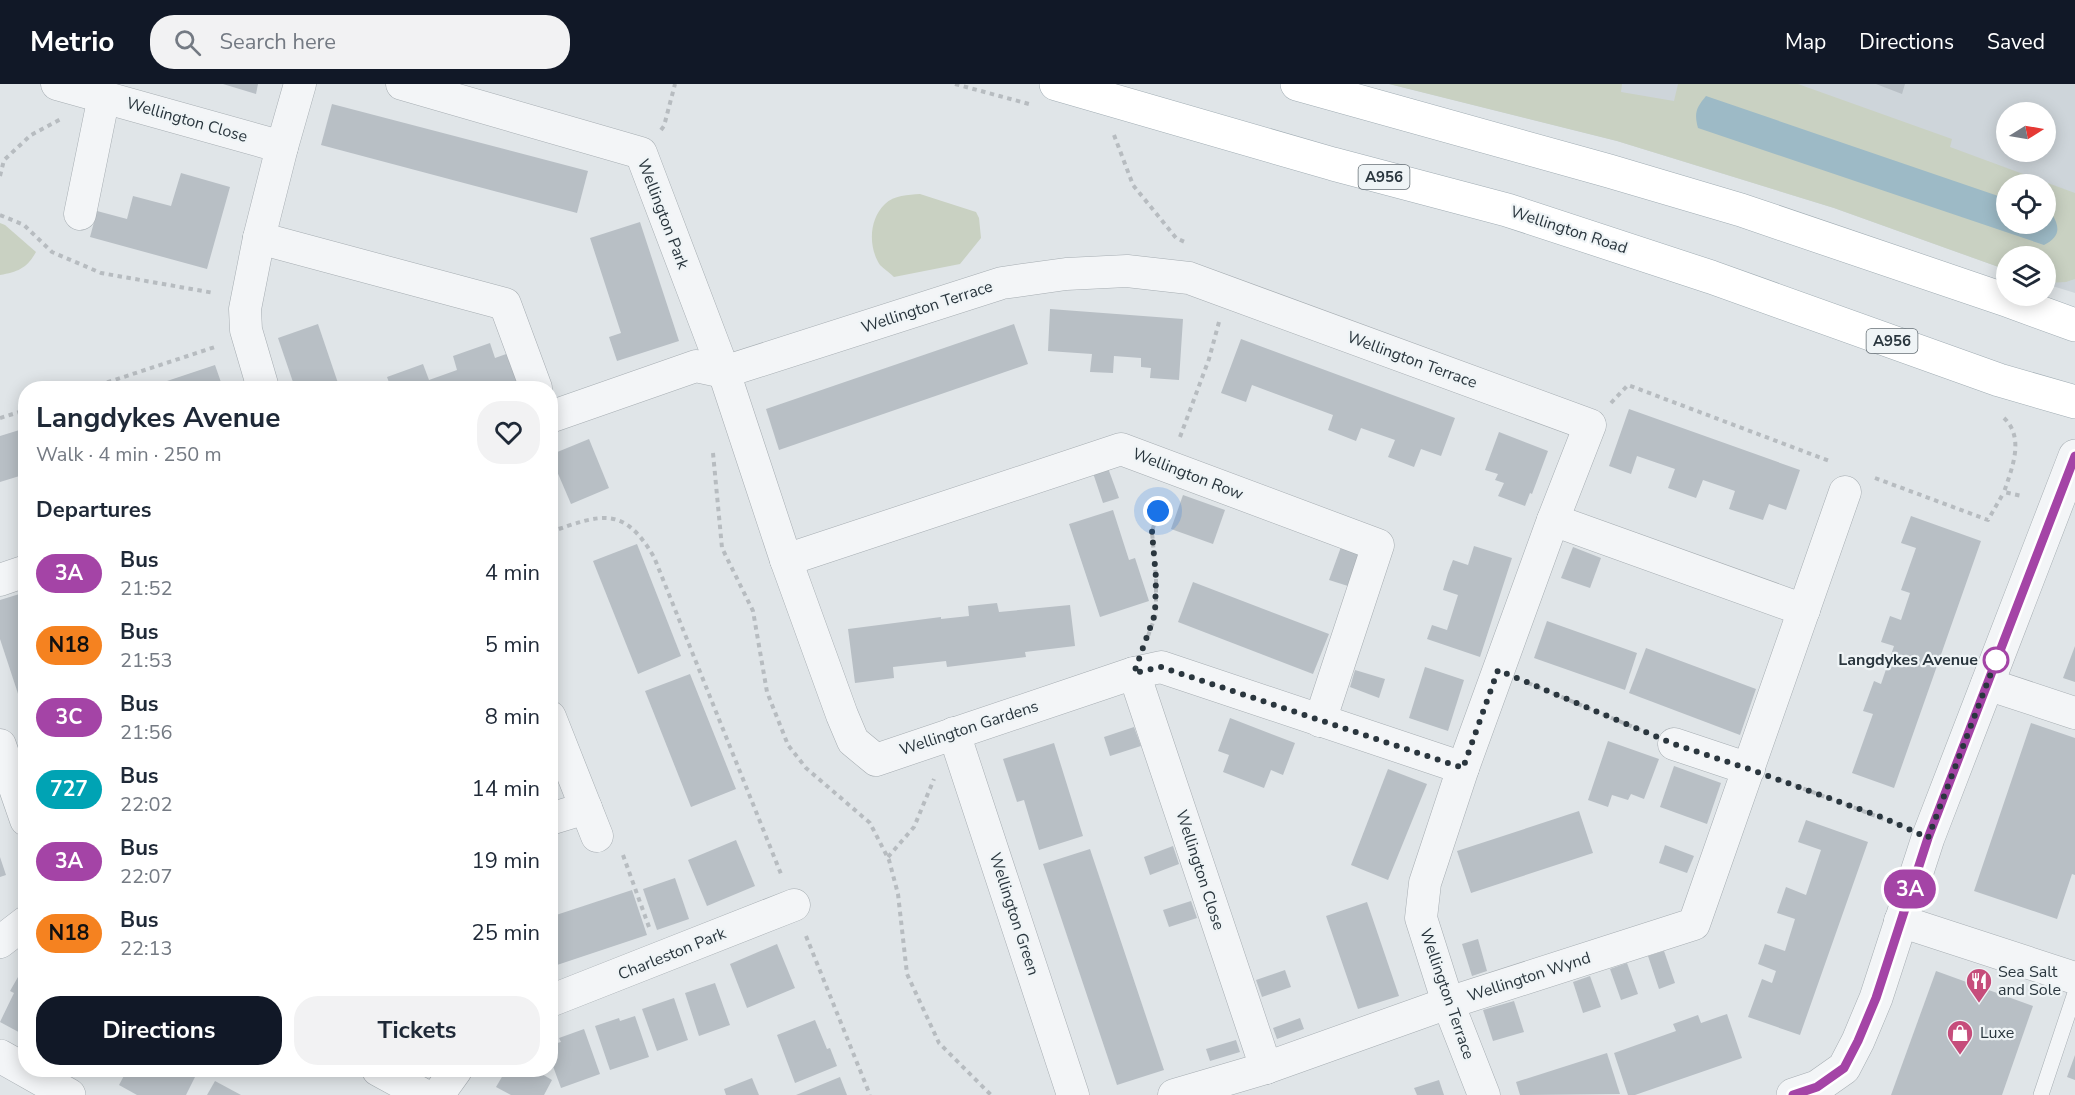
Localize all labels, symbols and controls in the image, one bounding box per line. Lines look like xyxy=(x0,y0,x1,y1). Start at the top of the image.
search box xyxy=(150,15,570,69)
text: Metrio xyxy=(30,23,114,61)
icon: search xyxy=(171,26,204,59)
text: Search here xyxy=(219,27,336,57)
text: Map xyxy=(1785,28,1826,56)
text: Directions xyxy=(1859,28,1954,56)
text: Saved xyxy=(1987,28,2045,56)
street label: Wellington Close xyxy=(124,92,250,148)
north arrow xyxy=(1996,102,2056,162)
map controls xyxy=(1996,102,2056,306)
street label: Wellington Park xyxy=(632,156,694,273)
road number: A956 xyxy=(1358,165,1410,189)
button: locate xyxy=(1996,174,2056,234)
street label: Wellington Road xyxy=(1508,201,1630,259)
button: layers xyxy=(1996,246,2056,306)
street label: Wellington Terrace xyxy=(858,275,996,339)
street label: Wellington Terrace xyxy=(1344,326,1480,394)
road number: A956 xyxy=(1866,329,1918,353)
text: Langdykes Avenue xyxy=(36,399,280,437)
button: heart xyxy=(477,401,540,464)
text: Walk · 4 min · 250 m xyxy=(36,441,222,468)
street label: Wellington Row xyxy=(1129,443,1247,505)
text: Departures xyxy=(36,495,151,525)
your location xyxy=(1143,496,1173,526)
text: Bus xyxy=(120,545,159,575)
text: 4 min xyxy=(485,558,540,588)
text: 3A xyxy=(55,559,83,587)
text: 21:52 xyxy=(120,575,173,602)
text: Bus xyxy=(120,617,159,647)
text: 5 min xyxy=(485,630,540,660)
text: N18 xyxy=(49,631,89,659)
text: 21:53 xyxy=(120,647,173,674)
marker: Langdykes Avenue xyxy=(1983,647,2009,673)
place label: Langdykes Avenue xyxy=(1838,649,1978,671)
text: Bus xyxy=(120,689,159,719)
street label: Wellington Gardens xyxy=(897,695,1041,761)
text: 8 min xyxy=(485,702,540,732)
text: 3C xyxy=(56,703,82,731)
text: 21:56 xyxy=(120,719,173,746)
text: Bus xyxy=(120,761,159,791)
text: 14 min xyxy=(472,774,540,804)
text: 727 xyxy=(50,775,88,803)
text: 22:02 xyxy=(120,791,173,818)
street label: Wellington Close xyxy=(1170,807,1230,933)
text: Bus xyxy=(120,833,159,863)
text: 19 min xyxy=(472,846,540,876)
text: 3A xyxy=(55,847,83,875)
street label: Wellington Green xyxy=(984,850,1044,978)
text: 22:07 xyxy=(120,863,173,890)
line badge: 3A xyxy=(1883,870,1937,908)
text: 3A xyxy=(1896,875,1924,903)
text: Bus xyxy=(120,905,159,935)
text: 25 min xyxy=(472,918,540,948)
text: N18 xyxy=(49,919,89,947)
street label: Charleston Park xyxy=(615,922,730,986)
street label: Wellington Terrace xyxy=(1414,926,1480,1062)
text: 22:13 xyxy=(120,935,173,962)
street label: Wellington Wynd xyxy=(1465,947,1593,1007)
place label: Sea Salt and Sole xyxy=(1998,961,2061,1001)
restaurant icon: Sea Salt and Sole xyxy=(1964,966,1994,1004)
button: Directions xyxy=(36,996,282,1065)
button: Tickets xyxy=(294,996,540,1065)
shop icon: Luxe xyxy=(1945,1018,1975,1056)
place label: Luxe xyxy=(1980,1022,2014,1044)

